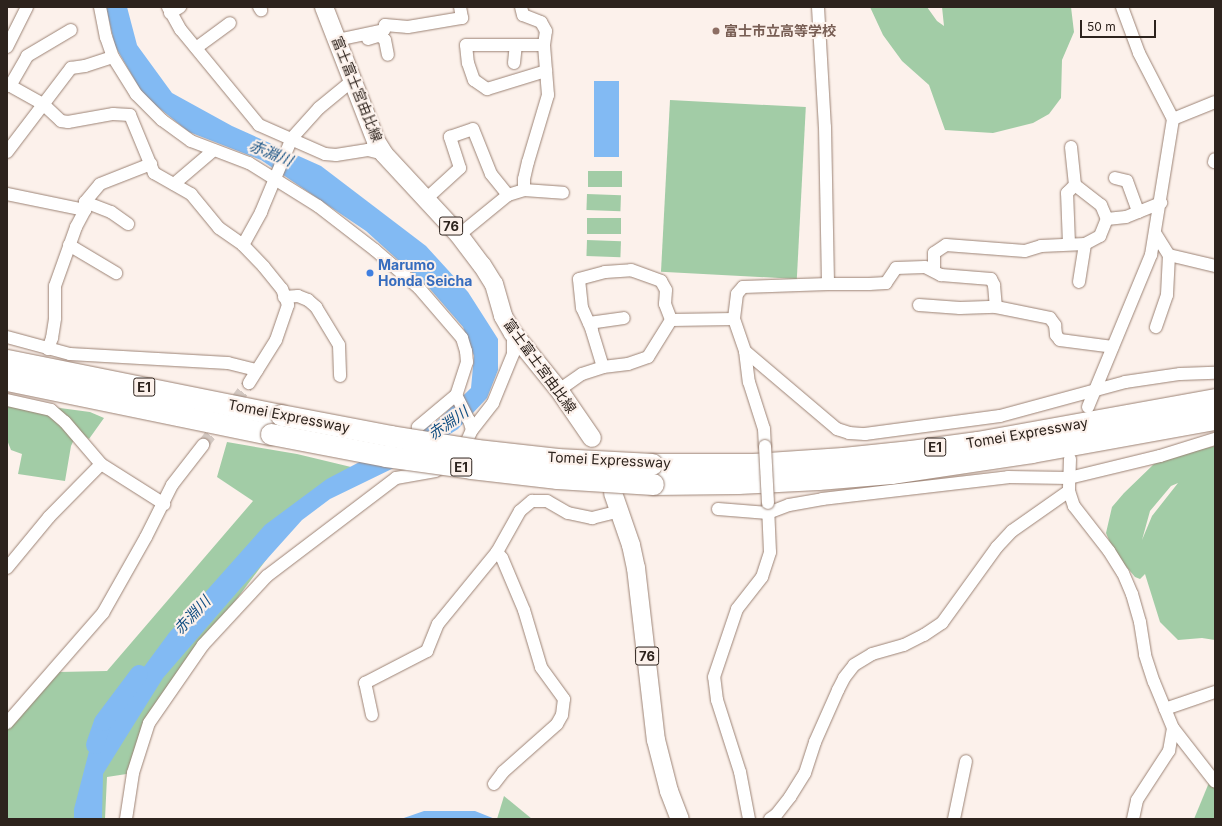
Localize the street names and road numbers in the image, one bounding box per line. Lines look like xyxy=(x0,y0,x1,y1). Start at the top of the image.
street label: 富士富士宮由比線 xyxy=(328,34,386,144)
road number: 76 xyxy=(439,215,463,237)
street label: 富士富士宮由比線 xyxy=(500,316,580,416)
road number: E1 xyxy=(133,376,155,398)
street label: Tomei Expressway xyxy=(227,396,351,436)
street label: Tomei Expressway xyxy=(965,414,1089,452)
road number: E1 xyxy=(924,436,946,458)
street label: Tomei Expressway xyxy=(547,448,671,472)
road number: E1 xyxy=(450,456,472,478)
road number: 76 xyxy=(635,645,659,667)

